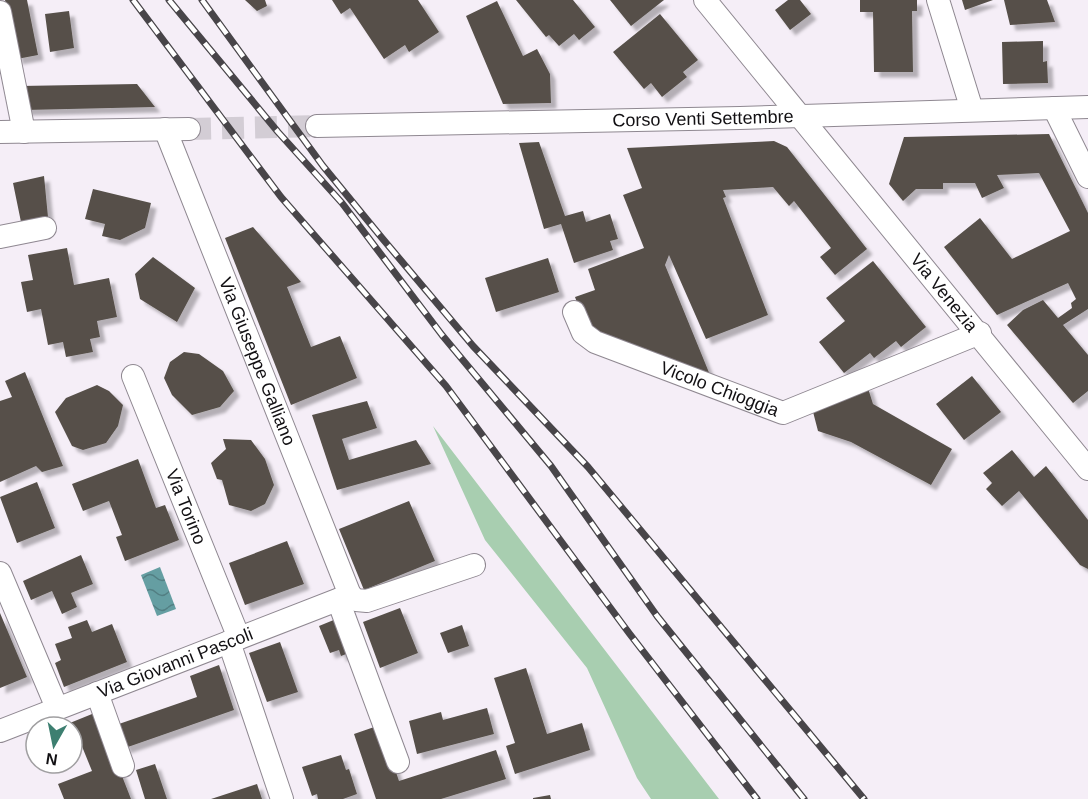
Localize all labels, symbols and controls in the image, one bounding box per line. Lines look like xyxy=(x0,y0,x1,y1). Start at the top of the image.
street label: Corso Venti Settembre xyxy=(612,106,794,130)
street label: Via Venezia xyxy=(906,250,982,337)
street label: Via Giuseppe Galliano xyxy=(215,275,300,448)
street label: Vicolo Chioggia xyxy=(658,358,782,421)
street label: Via Torino xyxy=(162,466,210,547)
street label: Via Giovanni Pascoli xyxy=(95,624,256,702)
north arrow xyxy=(24,715,84,775)
text: N xyxy=(45,750,59,769)

